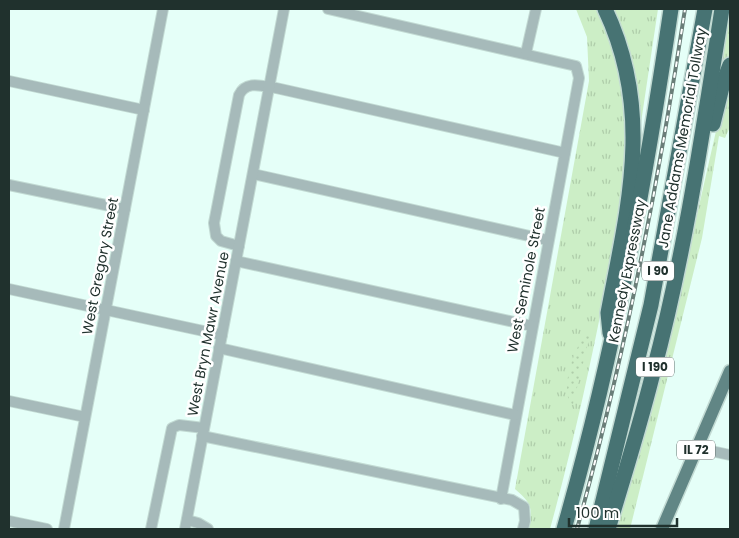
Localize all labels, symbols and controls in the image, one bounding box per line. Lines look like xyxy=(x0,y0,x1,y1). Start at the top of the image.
street label: Jane Addams Memorial Tollway xyxy=(653,26,711,250)
street label: West Gregory Street xyxy=(77,196,123,336)
street label: Kennedy Expressway xyxy=(603,198,651,344)
street label: West Seminole Street xyxy=(502,205,550,355)
street label: West Bryn Mawr Avenue xyxy=(182,250,234,418)
road number: I 90 xyxy=(642,262,674,280)
road number: I 190 xyxy=(636,358,674,377)
road number: IL 72 xyxy=(677,440,715,460)
scale bar xyxy=(569,496,676,528)
text: 100 m xyxy=(576,502,619,523)

